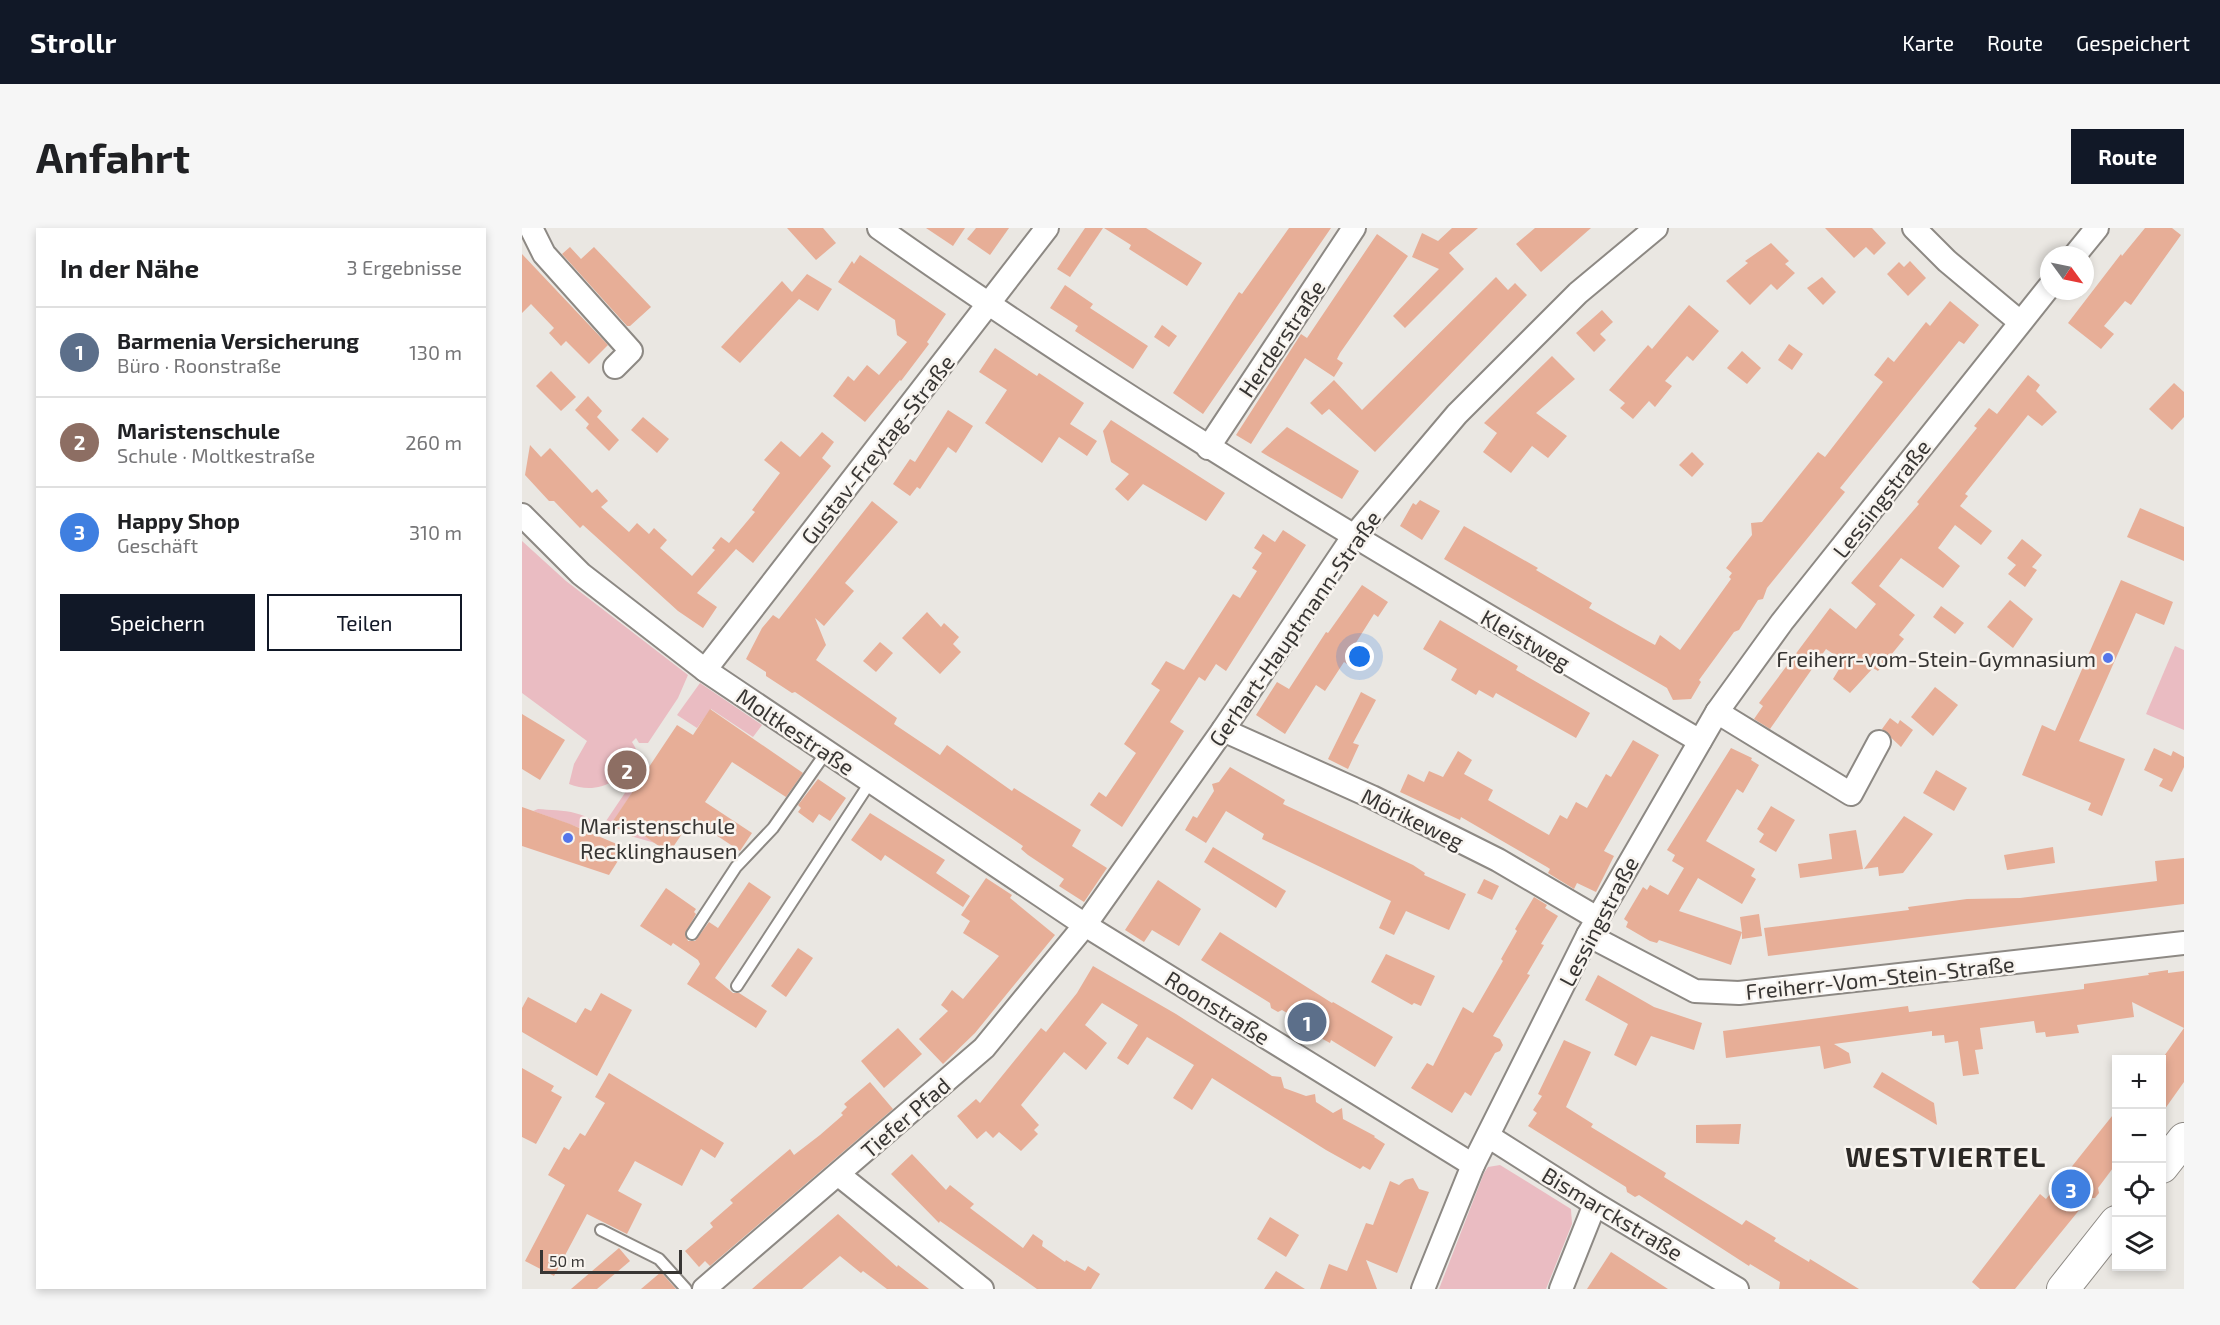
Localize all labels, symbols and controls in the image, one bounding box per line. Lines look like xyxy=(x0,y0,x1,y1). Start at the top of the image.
text: Strollr xyxy=(30,25,116,59)
text: Karte xyxy=(1902,30,1954,55)
text: Route xyxy=(1987,30,2043,55)
text: Gespeichert xyxy=(2076,30,2190,55)
button: Route xyxy=(2071,129,2184,184)
text: Anfahrt xyxy=(36,131,190,181)
north arrow xyxy=(2040,246,2094,300)
text: In der Nähe xyxy=(60,252,199,283)
text: 3 Ergebnisse xyxy=(346,255,462,279)
street label: Herderstraße xyxy=(1232,275,1330,401)
text: Barmenia Versicherung xyxy=(117,327,359,353)
text: 1 xyxy=(75,340,84,364)
text: 130 m xyxy=(409,340,462,364)
street label: Gustav-Freytag-Straße xyxy=(795,349,959,549)
text: Büro · Roonstraße xyxy=(117,353,281,377)
text: Maristenschule xyxy=(117,417,280,443)
text: 2 xyxy=(74,430,85,454)
text: 260 m xyxy=(405,430,462,454)
street label: Lessingstraße xyxy=(1827,434,1935,562)
text: Schule · Moltkestraße xyxy=(117,443,315,467)
street label: Gerhart-Hauptmann-Straße xyxy=(1203,505,1385,751)
text: Happy Shop xyxy=(117,507,240,533)
text: 3 xyxy=(74,520,85,544)
text: 310 m xyxy=(409,520,462,544)
text: Geschäft xyxy=(117,533,198,557)
button: Speichern xyxy=(60,594,255,651)
button: Teilen xyxy=(267,594,462,651)
street label: Kleistweg xyxy=(1477,603,1575,675)
your location xyxy=(1345,642,1374,671)
place label: Freiherr-vom-Stein-Gymnasium xyxy=(1776,645,2096,671)
marker: Freiherr-vom-Stein-Gymnasium xyxy=(2101,651,2115,665)
street label: Moltkestraße xyxy=(732,682,860,780)
pin: 2 xyxy=(608,748,646,792)
street label: Mörikeweg xyxy=(1357,782,1469,854)
place label: Maristenschule Recklinghausen xyxy=(580,812,737,863)
marker: Maristenschule Recklinghausen xyxy=(561,831,575,845)
street label: Lessingstraße xyxy=(1553,852,1643,990)
street label: Freiherr-Vom-Stein-Straße xyxy=(1744,950,2016,1004)
street label: Roonstraße xyxy=(1161,965,1275,1049)
pin: 1 xyxy=(1288,1000,1326,1044)
map controls xyxy=(2112,1055,2166,1271)
button: + xyxy=(2112,1055,2166,1109)
street label: Tiefer Pfad xyxy=(855,1071,955,1163)
button: − xyxy=(2112,1109,2166,1163)
district label: WESTVIERTEL xyxy=(1845,1139,2047,1173)
street label: Bismarckstraße xyxy=(1538,1161,1688,1265)
button: locate xyxy=(2112,1163,2166,1217)
pin: 3 xyxy=(2052,1166,2090,1212)
button: layers xyxy=(2112,1217,2166,1271)
scale bar xyxy=(540,1247,682,1274)
text: 50 m xyxy=(549,1251,585,1270)

